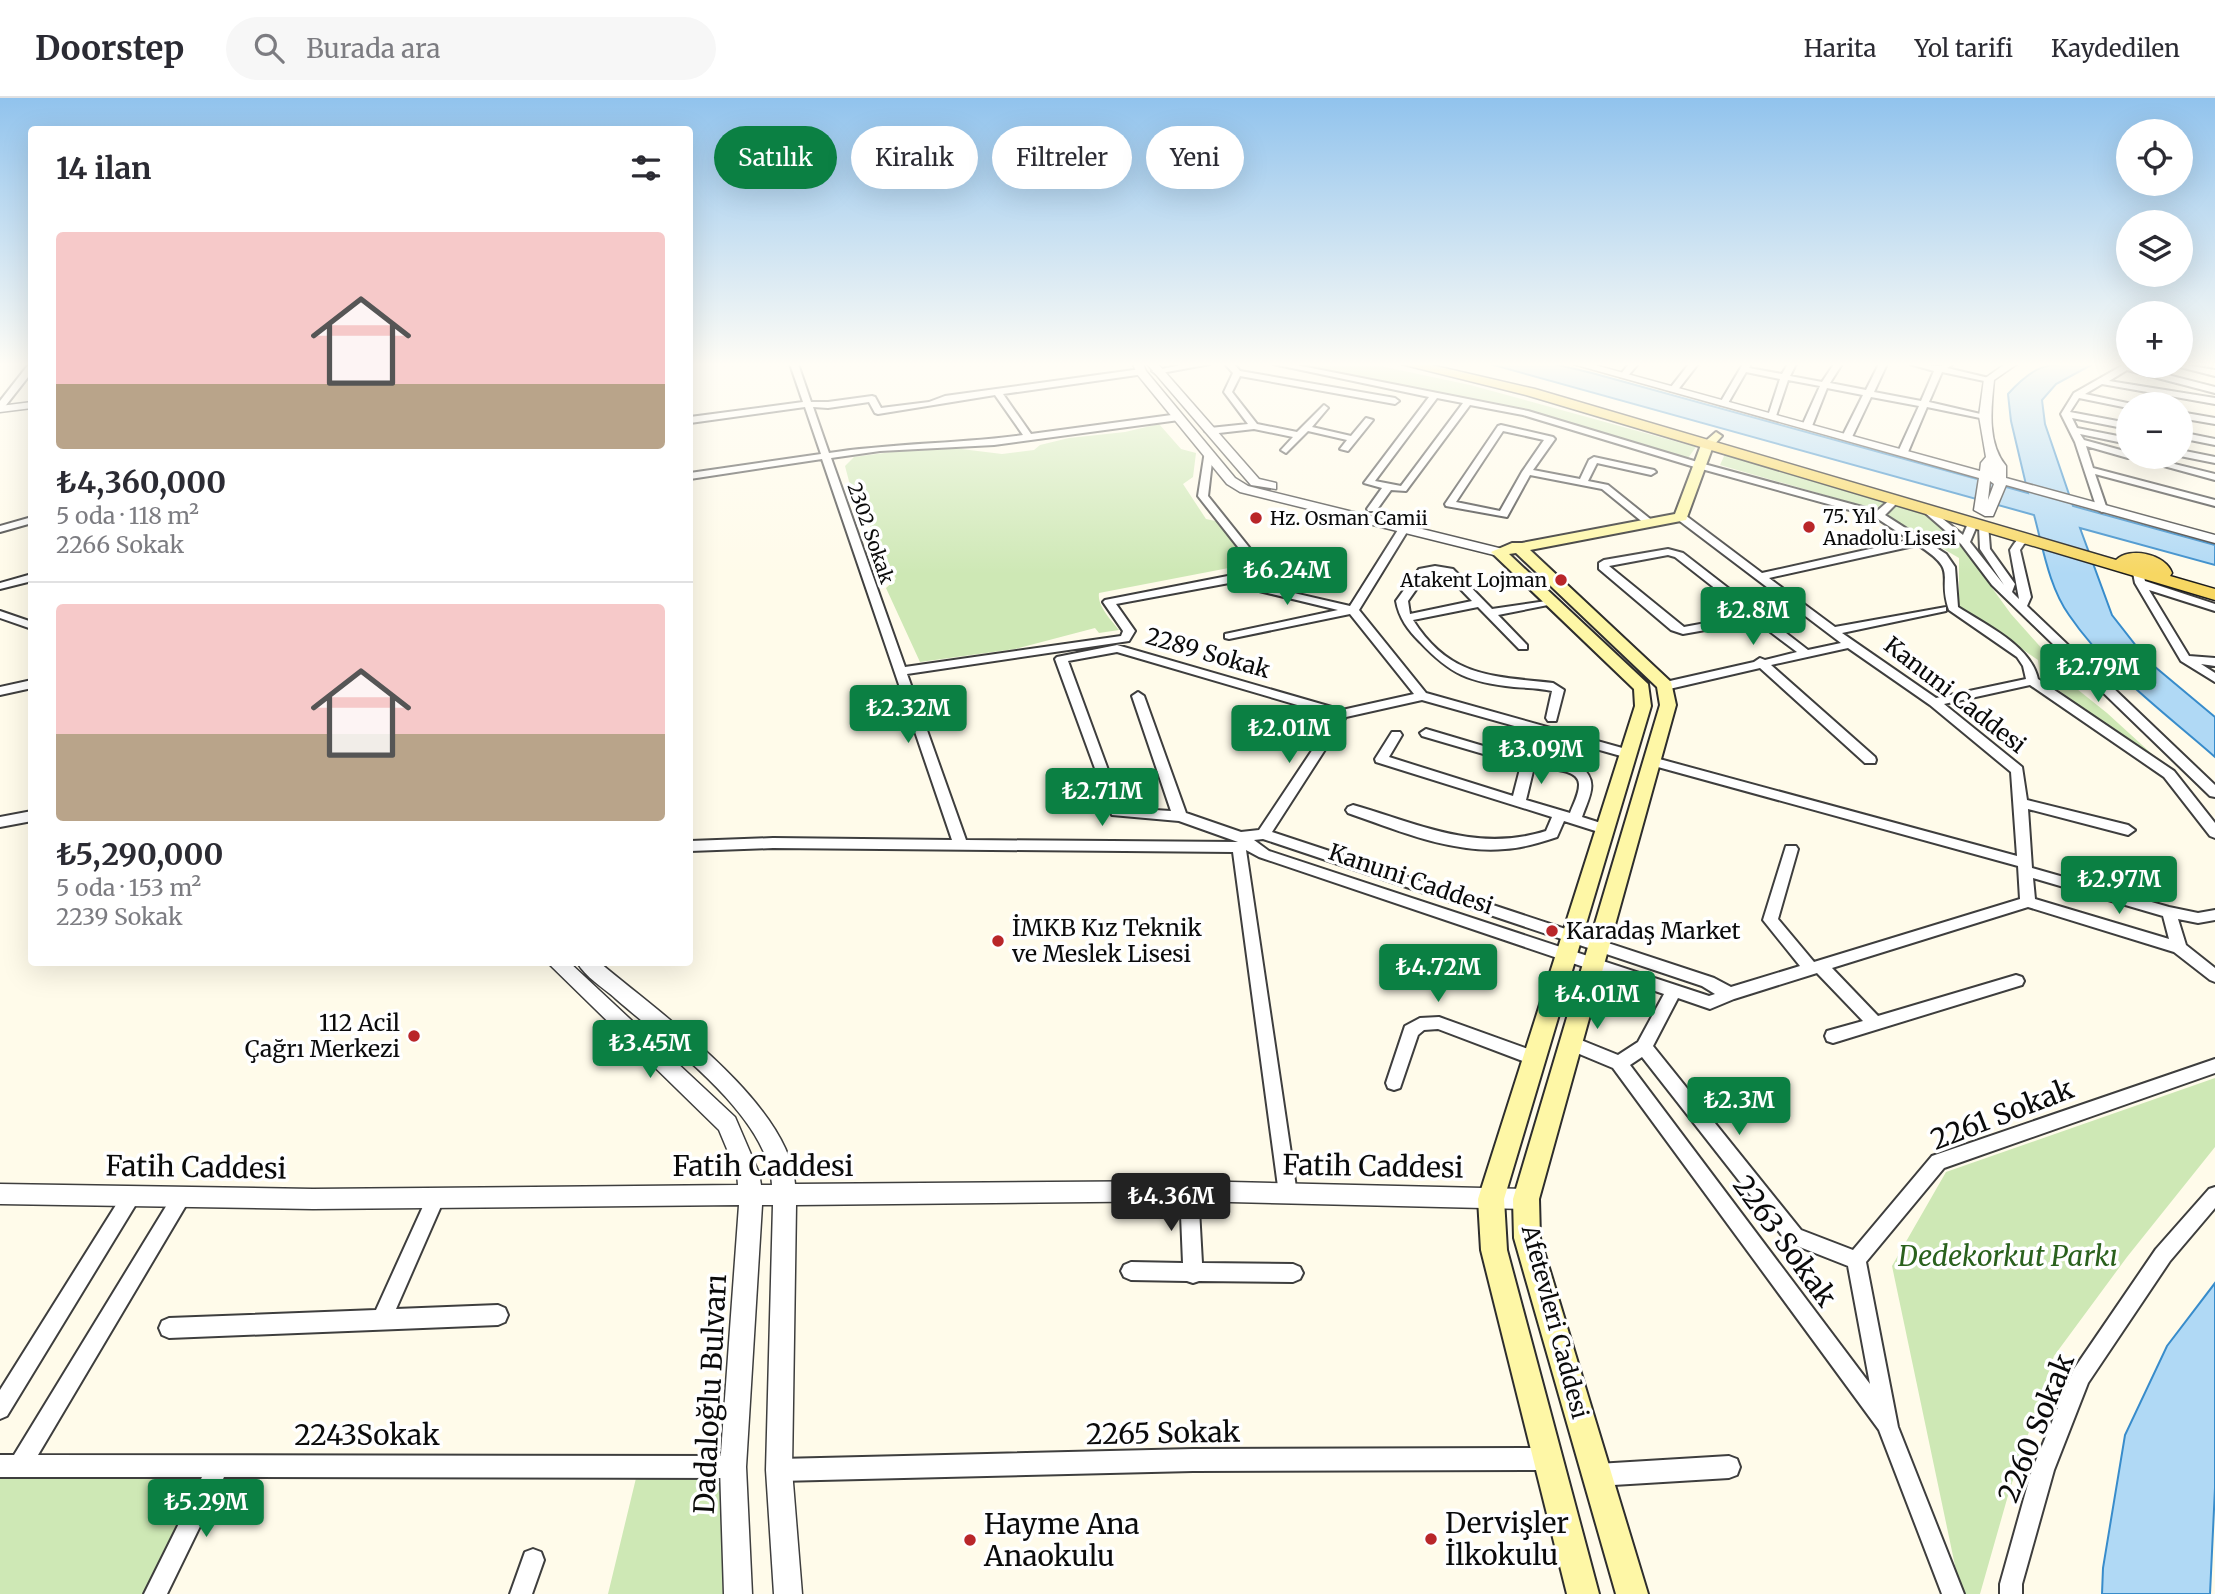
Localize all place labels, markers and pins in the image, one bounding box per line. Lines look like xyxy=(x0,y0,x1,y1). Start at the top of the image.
place label: 75. Yıl Anadolu Lisesi xyxy=(1822,504,1957,550)
place label: Hz. Osman Camii xyxy=(1270,506,1428,530)
marker: Hz. Osman Camii xyxy=(1248,510,1264,526)
marker: 75. Yıl Anadolu Lisesi xyxy=(1801,519,1817,535)
pin: ₺6.24M xyxy=(1230,547,1344,607)
place label: Atakent Lojman xyxy=(1399,568,1547,592)
marker: Atakent Lojman xyxy=(1553,572,1569,588)
pin: ₺2.8M xyxy=(1704,588,1802,647)
pin: ₺2.79M xyxy=(2041,644,2155,704)
pin: ₺2.32M xyxy=(851,686,965,745)
pin: ₺2.01M xyxy=(1232,706,1346,765)
pin: ₺3.09M xyxy=(1484,726,1598,786)
pin: ₺2.71M xyxy=(1045,768,1159,828)
pin: ₺2.97M xyxy=(2062,856,2176,916)
place label: İMKB Kız Teknik ve Meslek Lisesi xyxy=(1011,913,1202,968)
place label: Karadaş Market xyxy=(1566,916,1741,945)
marker: Karadaş Market xyxy=(1544,923,1560,939)
marker: İMKB Kız Teknik ve Meslek Lisesi xyxy=(990,933,1006,949)
pin: ₺4.72M xyxy=(1381,944,1495,1004)
pin: ₺4.01M xyxy=(1540,972,1654,1031)
place label: 112 Acil Çağrı Merkezi xyxy=(245,1008,400,1063)
pin: ₺3.45M xyxy=(593,1020,707,1080)
marker: 112 Acil Çağrı Merkezi xyxy=(406,1028,422,1044)
pin: ₺2.3M xyxy=(1690,1077,1788,1137)
pin: ₺4.36M xyxy=(1114,1174,1228,1233)
pin: ₺5.29M xyxy=(149,1480,263,1539)
place label: Dervişler İlkokulu xyxy=(1445,1505,1569,1573)
place label: Hayme Ana Anaokulu xyxy=(983,1506,1140,1574)
marker: Dervişler İlkokulu xyxy=(1423,1531,1439,1547)
marker: Hayme Ana Anaokulu xyxy=(962,1532,978,1548)

